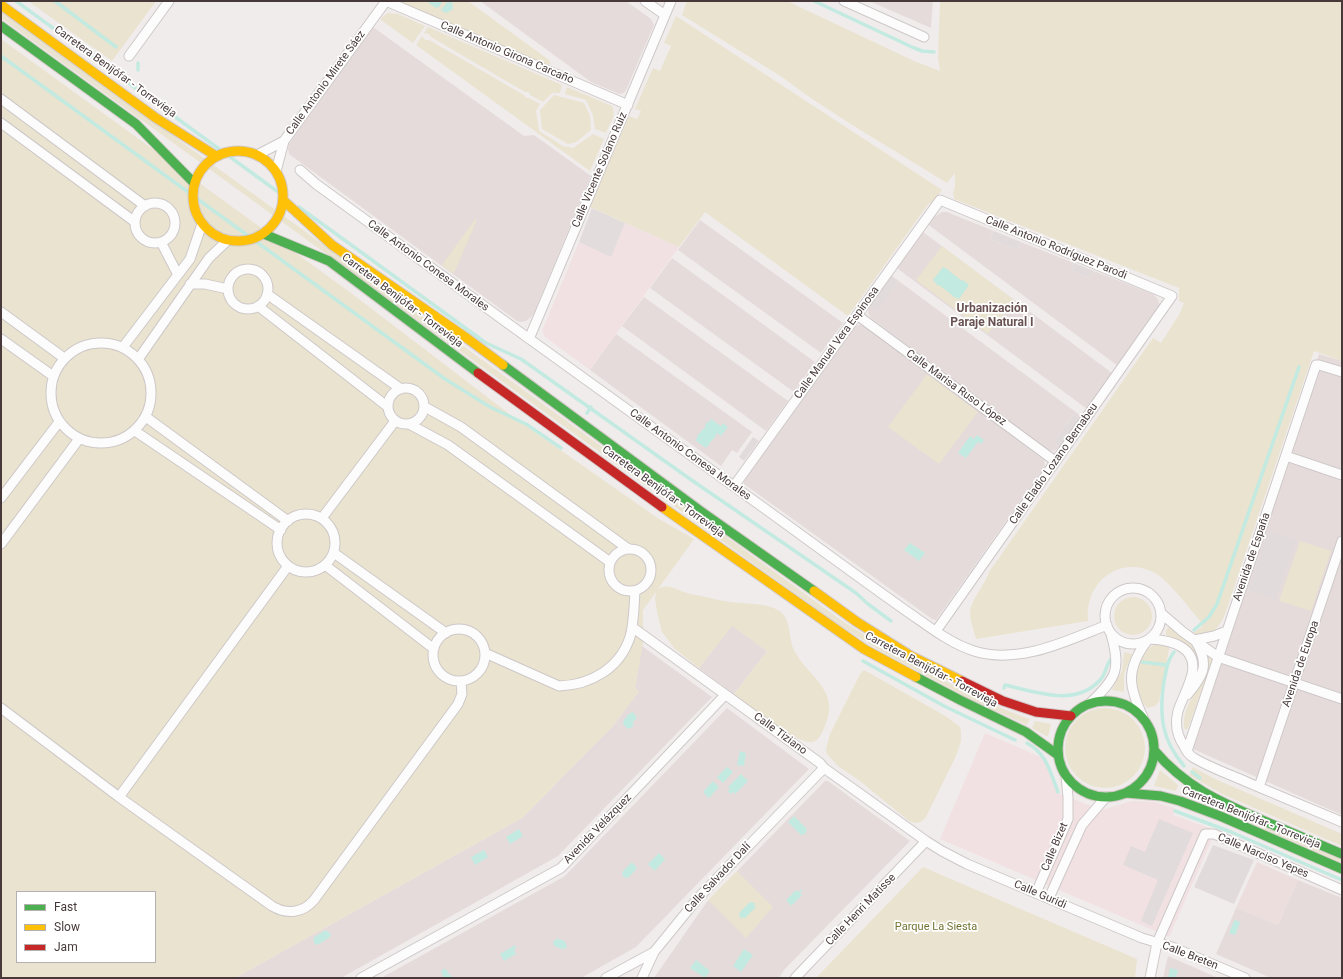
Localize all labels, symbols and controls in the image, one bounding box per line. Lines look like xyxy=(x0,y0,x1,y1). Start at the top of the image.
street label: Calle Antonio Girona Carcaño xyxy=(438,19,576,87)
street label: Carretera Benijófar - Torrevieja xyxy=(51,23,179,121)
street label: Calle Antonio Mirete Sáez xyxy=(284,28,368,138)
street label: Calle Vicente Solano Ruiz xyxy=(570,110,630,230)
street label: Calle Antonio Rodríguez Parodi xyxy=(983,214,1129,282)
street label: Calle Antonio Conesa Morales xyxy=(365,217,491,315)
street label: Carretera Benijófar - Torrevieja xyxy=(339,251,465,351)
street label: Calle Manuel Vera Espinosa xyxy=(792,284,882,402)
district label: Urbanización Paraje Natural I xyxy=(950,302,1034,330)
street label: Calle Marisa Ruso López xyxy=(903,347,1009,429)
street label: Calle Eladio Lozano Bernabeu xyxy=(1007,401,1101,527)
street label: Calle Antonio Conesa Morales xyxy=(627,406,753,504)
street label: Carretera Benijófar - Torrevieja xyxy=(599,443,727,541)
street label: Avenida de España xyxy=(1231,511,1273,603)
street label: Avenida de Europa xyxy=(1280,619,1322,709)
street label: Carretera Benijófar - Torrevieja xyxy=(862,629,1000,711)
street label: Calle Tiziano xyxy=(751,710,809,758)
street label: Carretera Benijófar - Torrevieja xyxy=(1180,784,1322,852)
street label: Avenida Velázquez xyxy=(561,791,635,867)
street label: Calle Bizet xyxy=(1039,821,1071,873)
street label: Calle Narciso Yepes xyxy=(1216,831,1310,881)
street label: Calle Salvador Dalí xyxy=(682,840,754,916)
street label: Calle Henri Matisse xyxy=(823,871,899,949)
street label: Calle Guridi xyxy=(1012,878,1068,912)
legend xyxy=(16,891,156,963)
text: Fast xyxy=(54,900,77,914)
text: Slow xyxy=(54,920,80,934)
park label: Parque La Siesta xyxy=(895,920,977,934)
street label: Calle Breten xyxy=(1160,939,1220,973)
text: Jam xyxy=(54,940,78,954)

